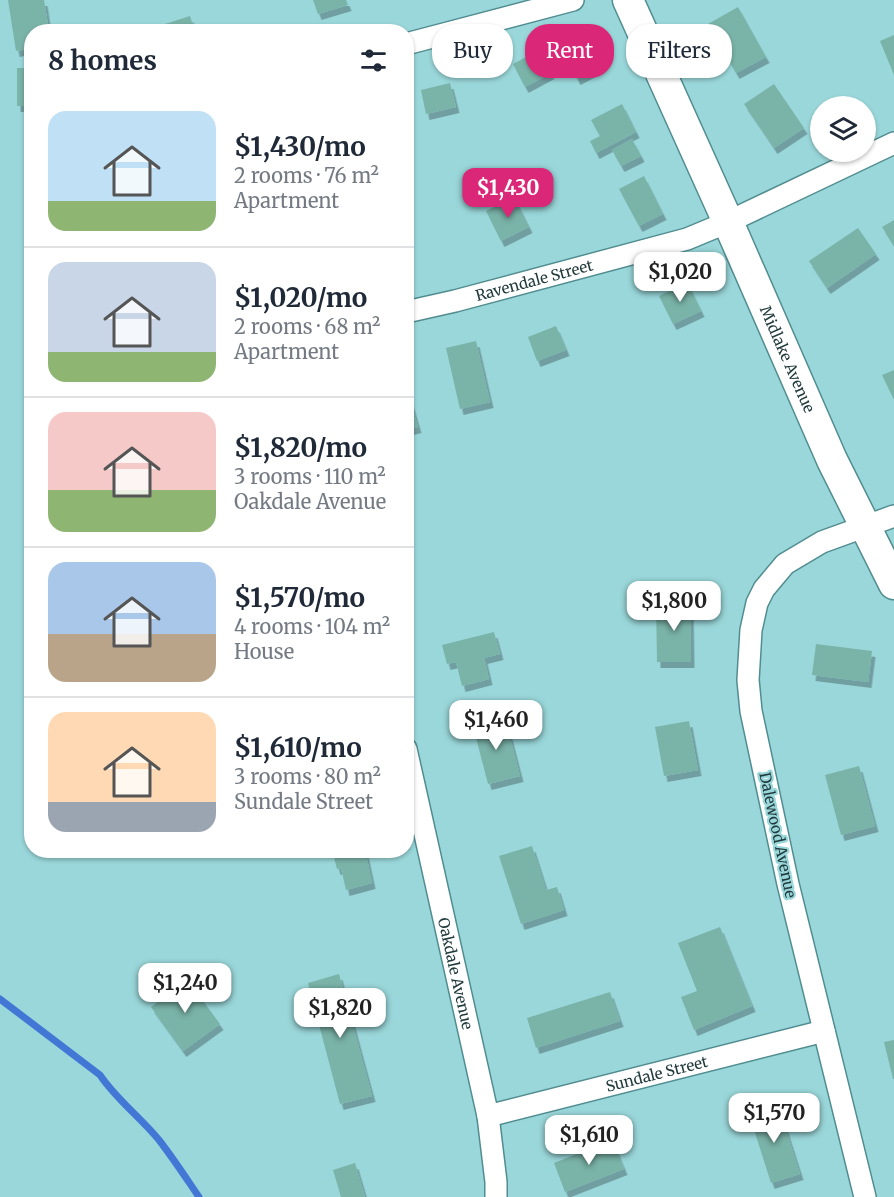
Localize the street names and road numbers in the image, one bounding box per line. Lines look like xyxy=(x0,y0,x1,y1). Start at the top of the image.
street label: Ravendale Street xyxy=(473,255,595,305)
street label: Midlake Avenue xyxy=(756,303,820,416)
street label: Dalewood Avenue xyxy=(755,770,801,900)
street label: Oakdale Avenue xyxy=(434,916,478,1031)
street label: Sundale Street xyxy=(604,1051,710,1095)

